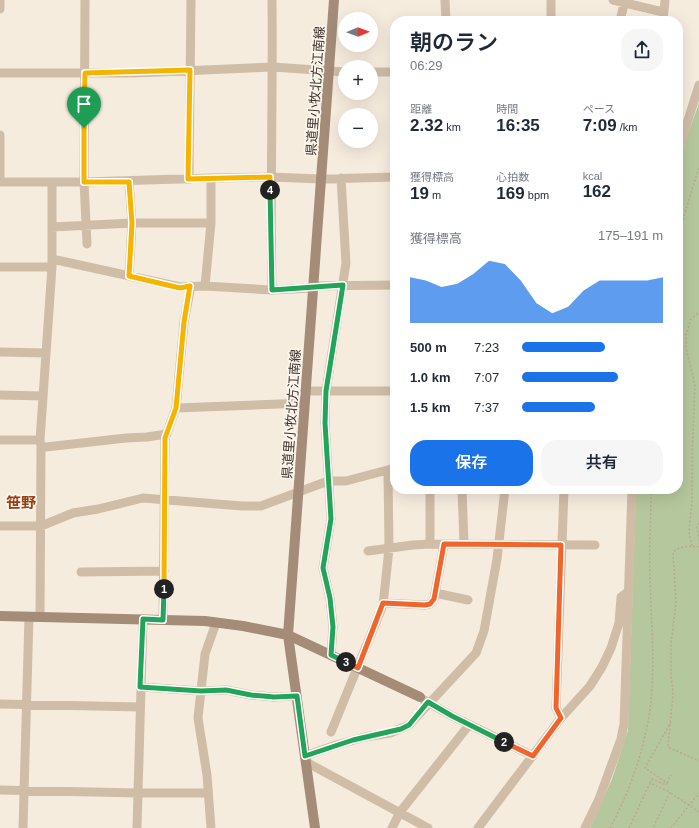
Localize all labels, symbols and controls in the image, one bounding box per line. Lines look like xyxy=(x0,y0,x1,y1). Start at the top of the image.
north arrow xyxy=(338,12,378,52)
map controls xyxy=(338,12,378,148)
street label: 県道里小牧北方江南線 xyxy=(303,26,328,156)
button: share xyxy=(621,29,663,71)
text: 朝のラン xyxy=(410,30,498,55)
text: 06:29 xyxy=(410,58,443,73)
button: + xyxy=(338,60,378,100)
pin xyxy=(67,87,101,128)
icon: arrive xyxy=(73,93,95,115)
text: 距離 xyxy=(410,103,432,115)
text: 時間 xyxy=(496,103,518,115)
text: ペース xyxy=(583,103,615,115)
button: − xyxy=(338,108,378,148)
text: 2.32 xyxy=(410,116,443,135)
text: 16:35 xyxy=(496,116,540,135)
text: 7:09 xyxy=(583,116,617,135)
text: km xyxy=(443,121,461,133)
text: /km xyxy=(617,121,637,133)
text: kcal xyxy=(583,170,602,182)
text: 獲得標高 xyxy=(410,171,454,183)
text: 心拍数 xyxy=(496,171,529,183)
pin: 4 xyxy=(260,180,280,200)
text: 162 xyxy=(583,182,611,201)
text: 4 xyxy=(267,184,273,196)
text: 19 xyxy=(410,184,429,203)
text: 169 xyxy=(496,184,525,203)
text: m xyxy=(429,189,441,201)
text: bpm xyxy=(525,189,549,201)
text: 175–191 m xyxy=(598,228,663,243)
text: 獲得標高 xyxy=(410,231,462,246)
text: 500 m xyxy=(410,340,447,355)
text: 7:23 xyxy=(474,340,499,355)
street label: 県道里小牧北方江南線 xyxy=(279,349,304,479)
text: 1.0 km xyxy=(410,370,450,385)
text: 7:07 xyxy=(474,370,499,385)
text: 1.5 km xyxy=(410,400,450,415)
text: 7:37 xyxy=(474,400,499,415)
button: 保存 xyxy=(410,440,533,486)
button: 共有 xyxy=(541,440,663,486)
district label: 笹野 xyxy=(6,494,36,511)
pin: 1 xyxy=(154,579,174,599)
text: 1 xyxy=(161,583,167,595)
pin: 3 xyxy=(336,652,356,672)
text: 3 xyxy=(343,656,349,668)
pin: 2 xyxy=(494,732,514,752)
text: 2 xyxy=(501,736,507,748)

